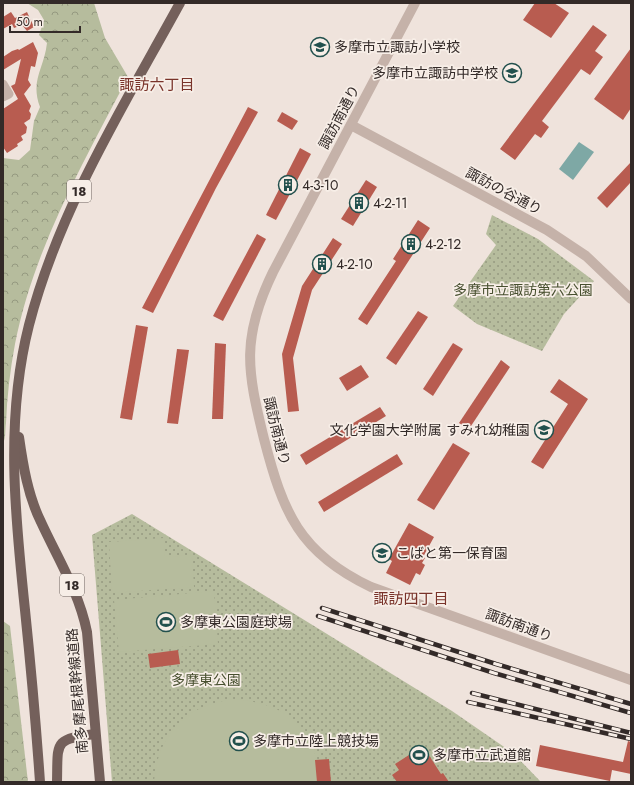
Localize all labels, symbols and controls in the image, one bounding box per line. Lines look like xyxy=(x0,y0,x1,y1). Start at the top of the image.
scale bar xyxy=(10,8,80,34)
text: 50 m xyxy=(16,13,43,31)
school or university icon: 多摩市立諏訪小学校 xyxy=(309,36,331,58)
place label: 多摩市立諏訪小学校 xyxy=(334,37,460,57)
school or university icon: 多摩市立諏訪中学校 xyxy=(501,62,523,84)
place label: 多摩市立諏訪中学校 xyxy=(372,63,498,83)
district label: 諏訪六丁目 xyxy=(119,74,195,96)
street label: 諏訪南通り xyxy=(314,81,364,153)
street label: 諏訪の谷通り xyxy=(462,162,546,220)
building icon: 4-3-10 xyxy=(277,174,299,196)
place label: 4-3-10 xyxy=(302,175,338,195)
road number: 18 xyxy=(67,180,91,202)
building icon: 4-2-11 xyxy=(348,192,370,214)
place label: 4-2-11 xyxy=(373,193,408,213)
building icon: 4-2-12 xyxy=(400,233,422,255)
place label: 4-2-12 xyxy=(425,234,461,254)
building icon: 4-2-10 xyxy=(311,253,333,275)
place label: 4-2-10 xyxy=(336,254,373,274)
park label: 多摩市立諏訪第六公園 xyxy=(453,280,593,300)
street label: 諏訪南通り xyxy=(259,395,295,467)
school or university icon: 文化学園大学附属 すみれ幼稚園 xyxy=(533,419,555,441)
place label: 文化学園大学附属 すみれ幼稚園 xyxy=(330,420,530,440)
school or university icon: こばと第一保育園 xyxy=(371,542,393,564)
place label: こばと第一保育園 xyxy=(396,543,508,563)
road number: 18 xyxy=(60,574,84,596)
district label: 諏訪四丁目 xyxy=(373,588,449,610)
street label: 諏訪南通り xyxy=(483,604,555,646)
sports icon: 多摩東公園庭球場 xyxy=(155,611,177,633)
place label: 多摩東公園庭球場 xyxy=(180,612,292,632)
street label: 南多摩尾根幹線道路 xyxy=(62,627,92,755)
park label: 多摩東公園 xyxy=(171,670,241,690)
sports icon: 多摩市立陸上競技場 xyxy=(228,730,250,752)
place label: 多摩市立陸上競技場 xyxy=(253,731,379,751)
sports icon: 多摩市立武道館 xyxy=(408,744,430,766)
place label: 多摩市立武道館 xyxy=(433,745,531,765)

